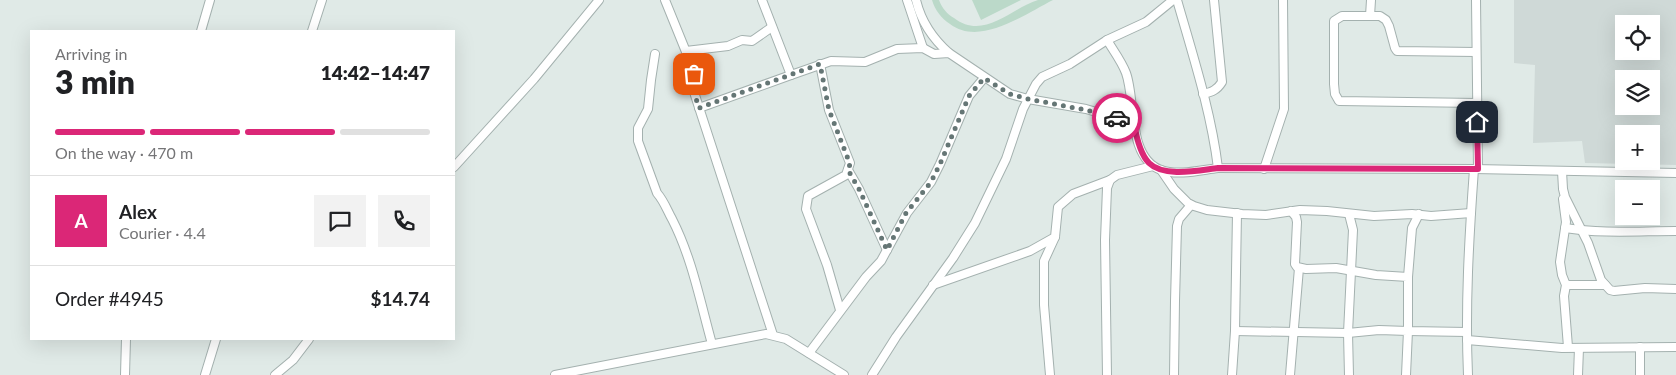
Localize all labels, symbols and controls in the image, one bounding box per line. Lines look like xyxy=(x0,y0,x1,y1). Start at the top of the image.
map controls xyxy=(1615,15,1660,225)
button: locate xyxy=(1615,15,1660,60)
text: Arriving in xyxy=(55,44,128,63)
pin xyxy=(673,53,715,95)
icon: bag xyxy=(680,60,708,88)
text: 14:42–14:47 xyxy=(321,61,430,84)
text: 3 min xyxy=(55,62,135,101)
button: layers xyxy=(1615,70,1660,115)
courier xyxy=(1092,93,1142,143)
pin xyxy=(1456,101,1498,143)
icon: car xyxy=(1103,104,1131,132)
icon: home xyxy=(1463,108,1491,136)
button: + xyxy=(1615,125,1660,170)
text: On the way · 470 m xyxy=(55,143,193,162)
button: − xyxy=(1615,180,1660,225)
button: chat xyxy=(314,195,366,247)
button: phone xyxy=(378,195,430,247)
text: Alex xyxy=(119,200,157,223)
text: A xyxy=(74,209,88,232)
text: Courier · 4.4 xyxy=(119,223,206,242)
text: Order #4945 xyxy=(55,287,164,310)
text: $14.74 xyxy=(370,287,430,310)

